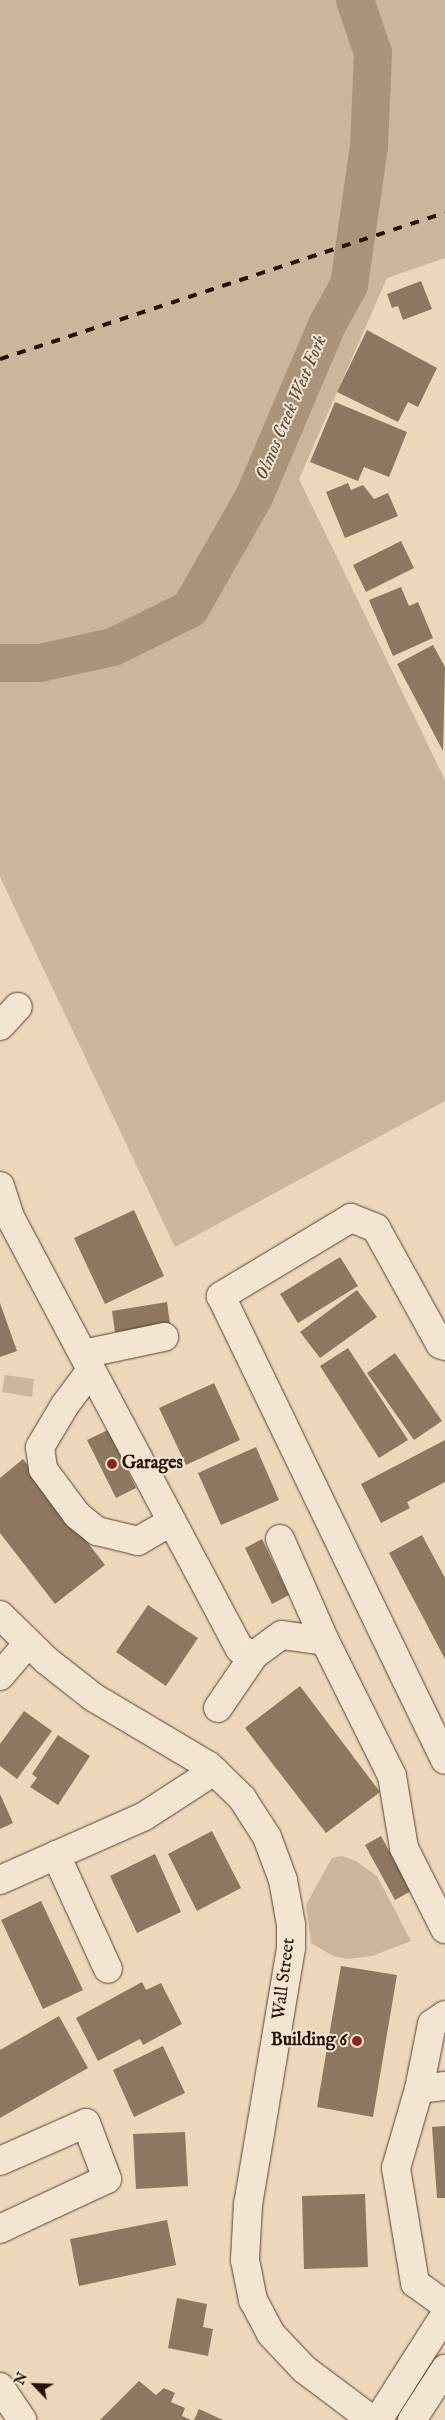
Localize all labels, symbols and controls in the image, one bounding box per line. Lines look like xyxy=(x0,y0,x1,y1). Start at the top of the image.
water label: Olmos Creek West Fork xyxy=(251,333,333,483)
place label: Garages xyxy=(122,1453,183,1475)
marker: Garages xyxy=(106,1458,118,1470)
street label: Wall Street xyxy=(269,1937,301,2021)
place label: Building 6 xyxy=(271,2030,347,2052)
marker: Building 6 xyxy=(351,2035,363,2047)
north arrow xyxy=(10,2360,60,2410)
text: N xyxy=(11,2370,32,2388)

